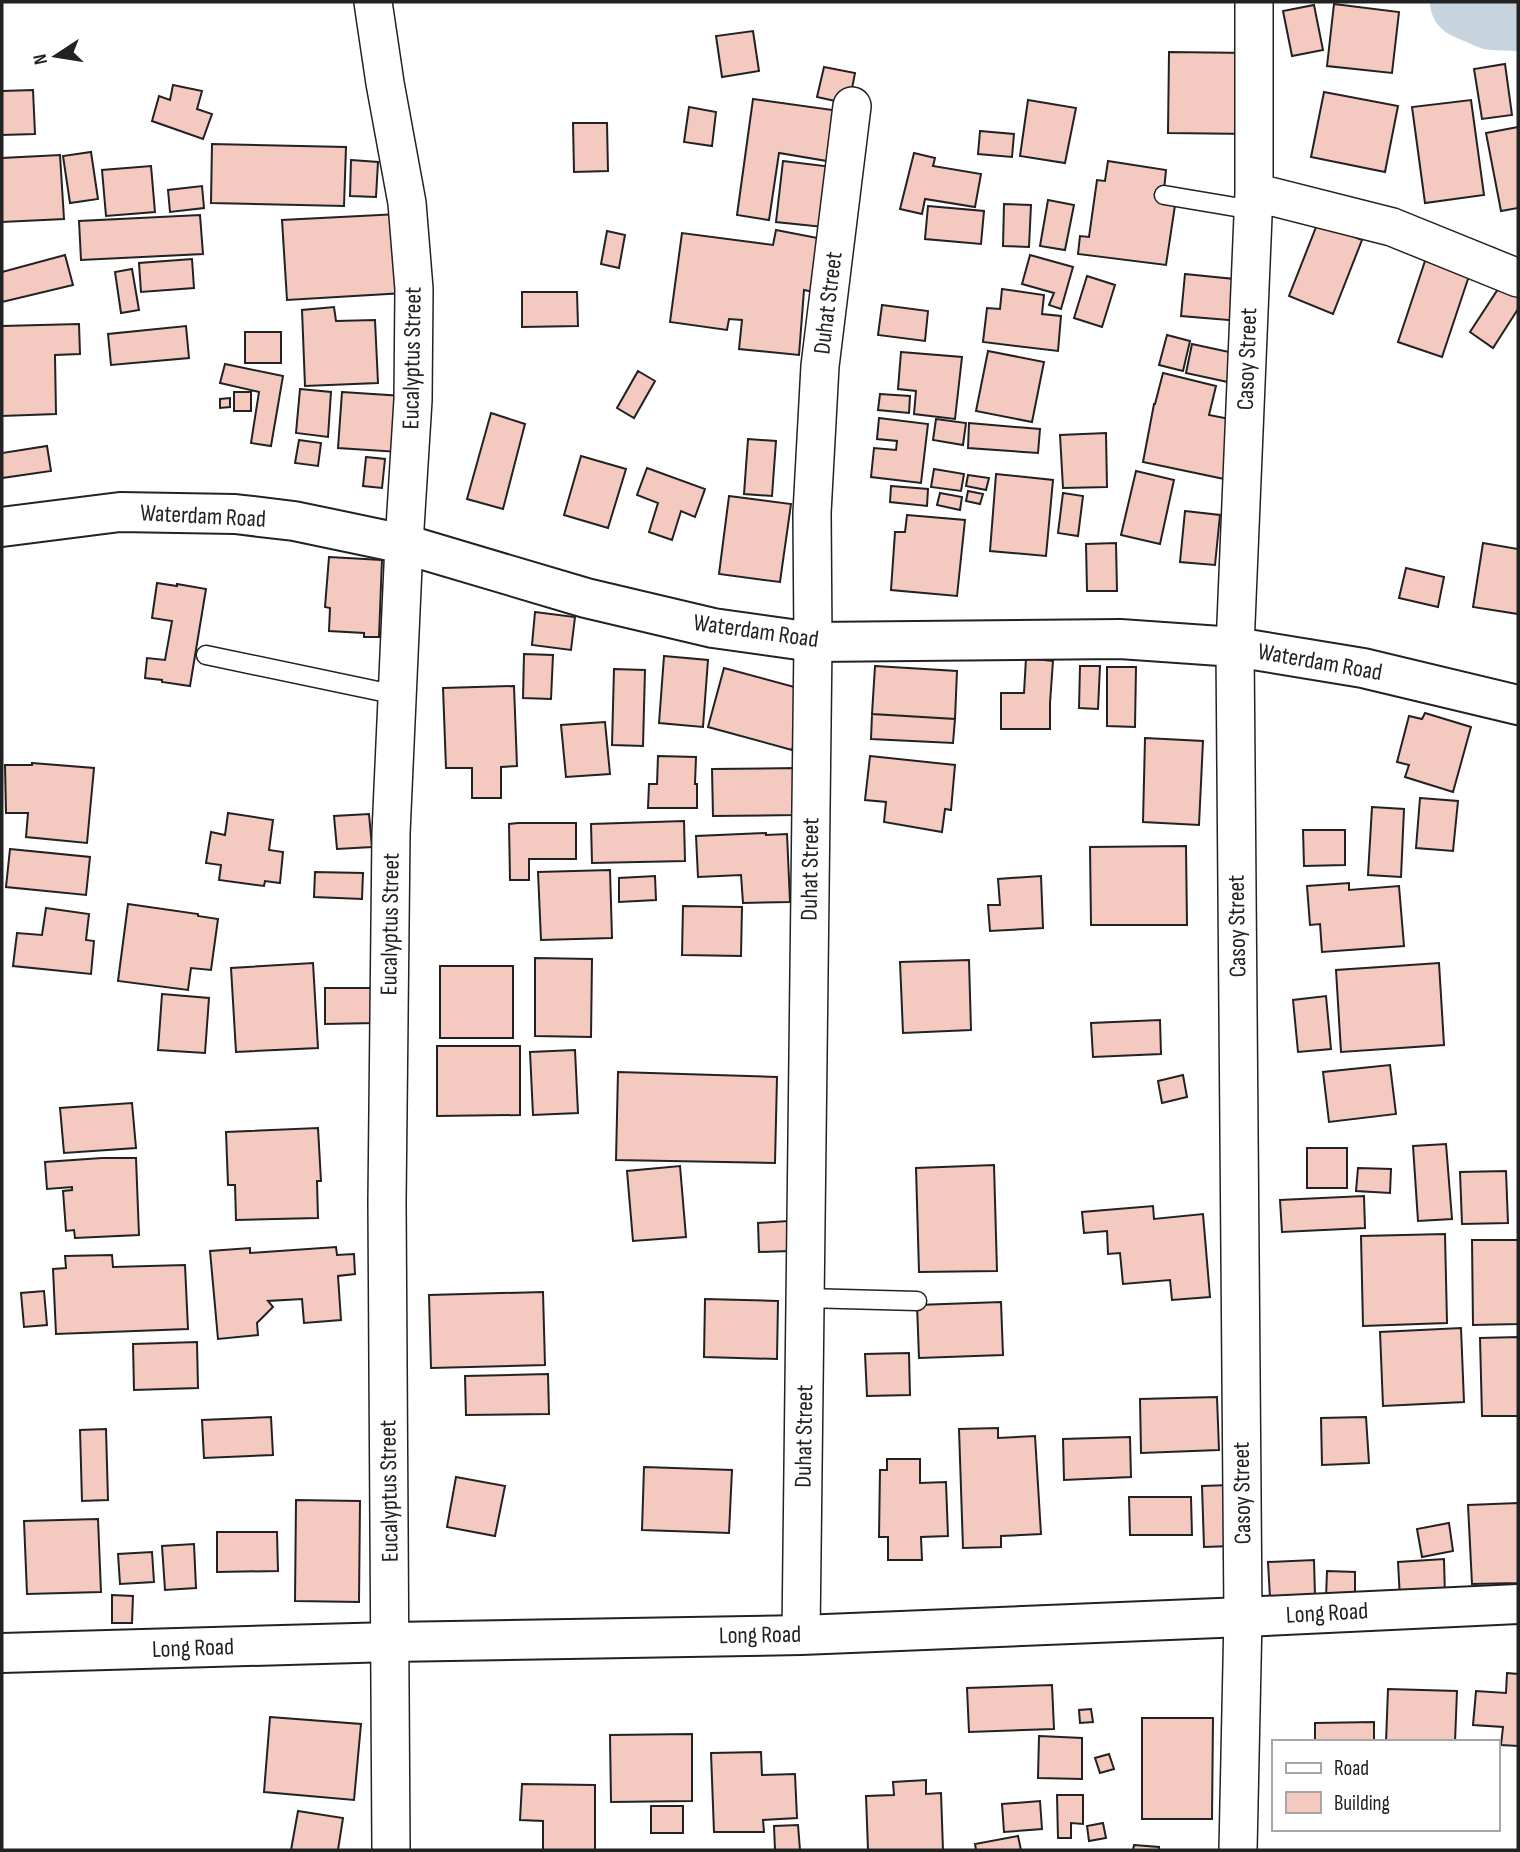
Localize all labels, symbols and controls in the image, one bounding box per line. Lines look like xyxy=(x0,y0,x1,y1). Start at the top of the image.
north arrow xyxy=(21,21,91,91)
text: N xyxy=(29,52,53,67)
street label: Duhat Street xyxy=(807,250,849,356)
street label: Eucalyptus Street xyxy=(396,286,428,430)
street label: Casoy Street xyxy=(1231,307,1263,411)
street label: Waterdam Road xyxy=(139,498,267,534)
street label: Waterdam Road xyxy=(692,608,820,654)
street label: Waterdam Road xyxy=(1255,637,1385,687)
street label: Duhat Street xyxy=(795,817,825,921)
street label: Eucalyptus Street xyxy=(374,852,406,996)
street label: Casoy Street xyxy=(1222,874,1252,978)
street label: Duhat Street xyxy=(789,1384,819,1488)
street label: Eucalyptus Street xyxy=(373,1419,405,1563)
street label: Casoy Street xyxy=(1227,1441,1257,1545)
street label: Long Road xyxy=(1285,1596,1369,1630)
street label: Long Road xyxy=(719,1620,801,1650)
street label: Long Road xyxy=(151,1632,235,1664)
legend xyxy=(1272,1740,1499,1831)
text: Road xyxy=(1334,1756,1369,1781)
text: Building xyxy=(1334,1791,1390,1816)

